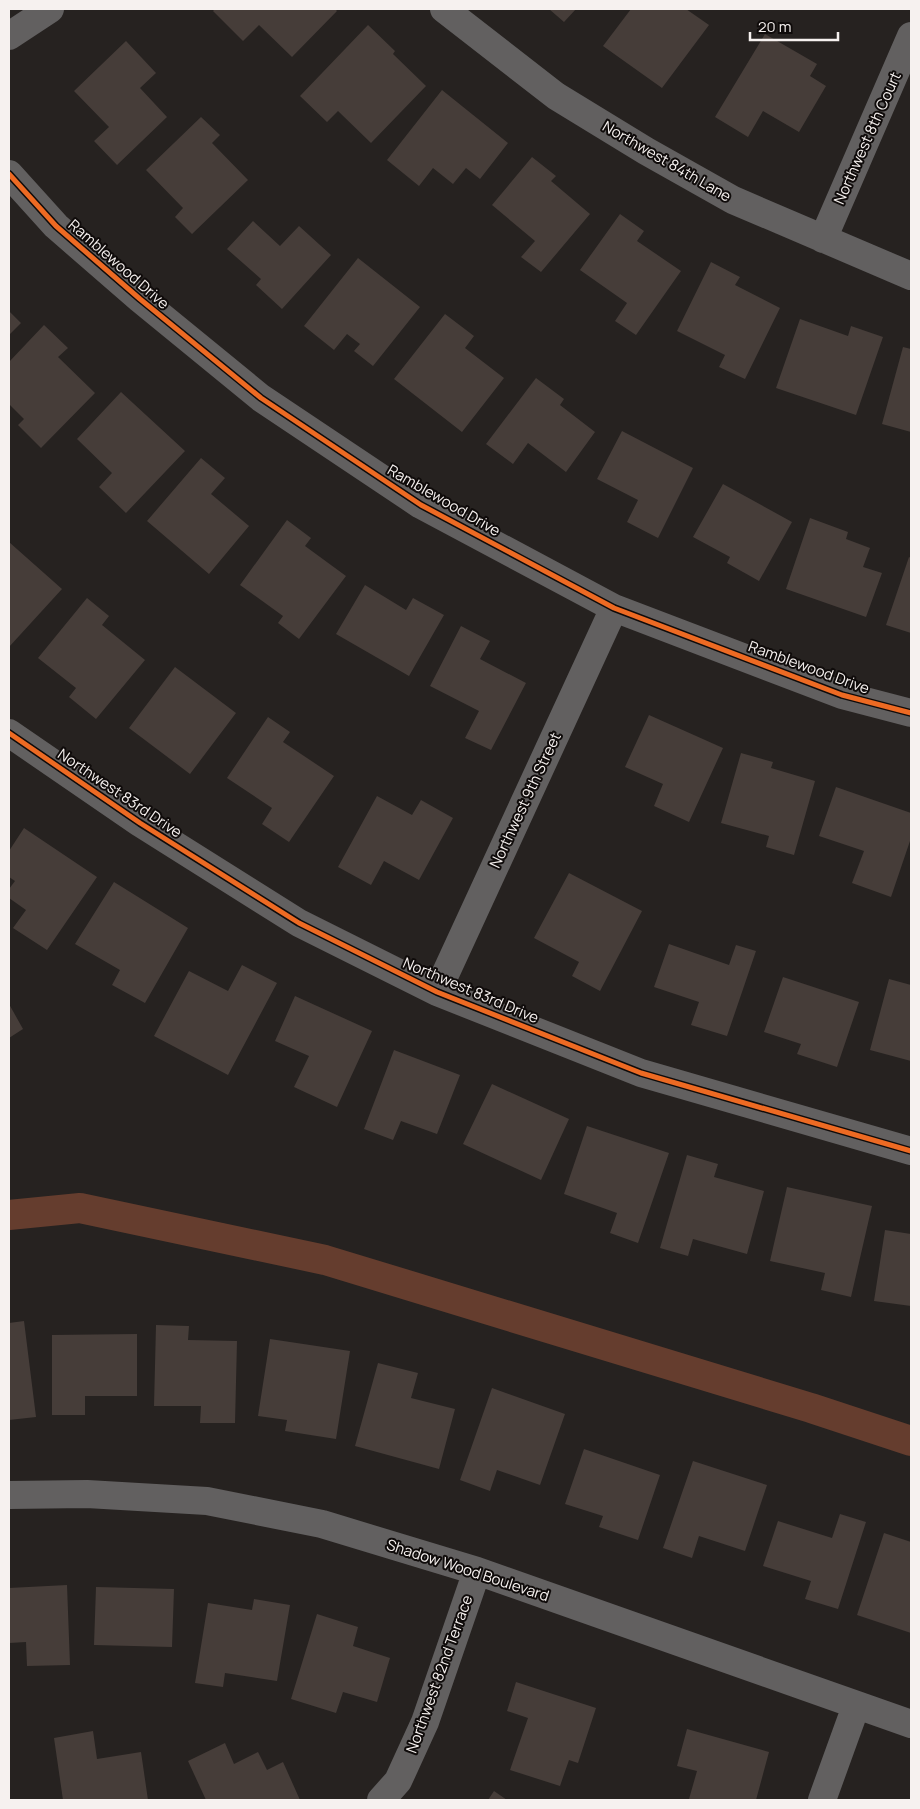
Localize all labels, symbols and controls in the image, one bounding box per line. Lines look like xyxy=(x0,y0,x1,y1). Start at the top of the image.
scale bar xyxy=(750,10,838,42)
text: 20 m xyxy=(758,16,791,37)
street label: Northwest 8th Court xyxy=(828,68,906,208)
street label: Northwest 84th Lane xyxy=(599,116,735,207)
street label: Ramblewood Drive xyxy=(64,214,174,314)
street label: Ramblewood Drive xyxy=(384,459,505,541)
street label: Ramblewood Drive xyxy=(746,635,873,699)
street label: Northwest 9th Street xyxy=(484,729,566,871)
street label: Northwest 83rd Drive xyxy=(54,744,186,843)
street label: Northwest 83rd Drive xyxy=(400,952,542,1028)
street label: Shadow Wood Boulevard xyxy=(384,1534,552,1606)
street label: Northwest 82nd Terrace xyxy=(401,1592,477,1756)

